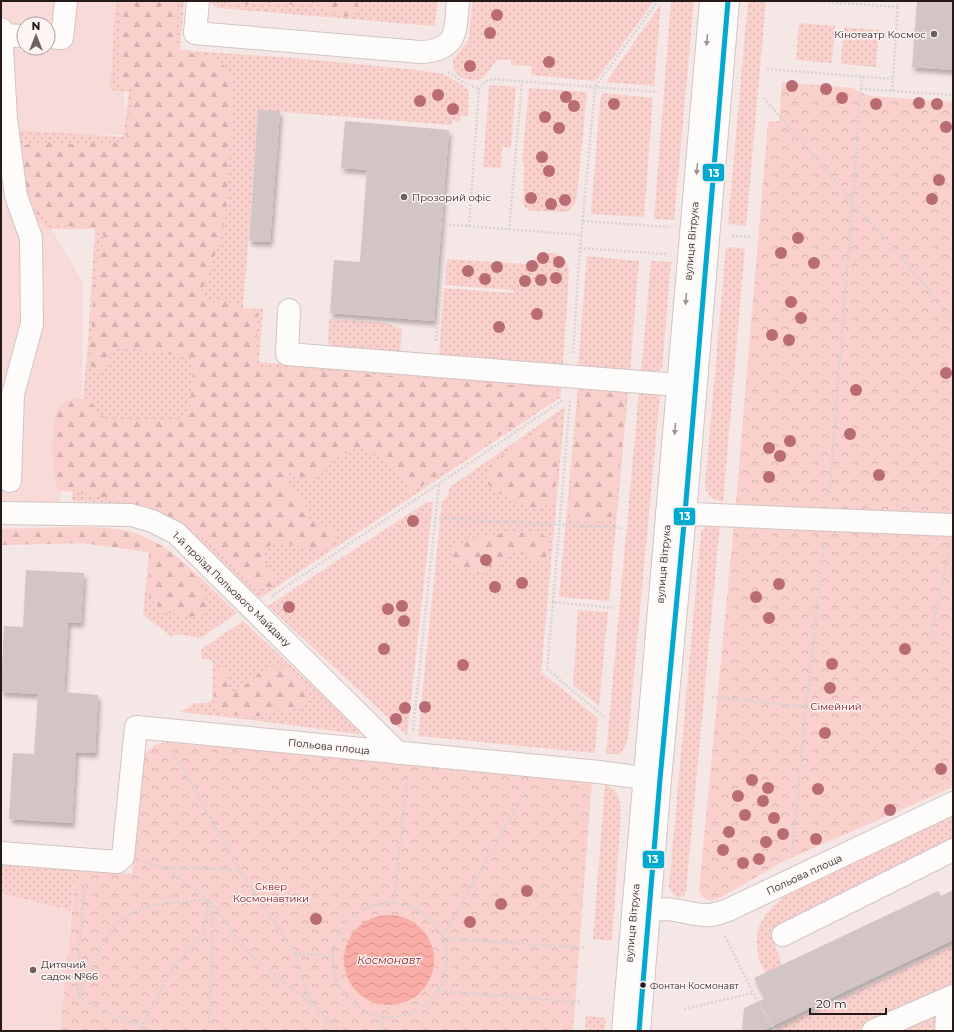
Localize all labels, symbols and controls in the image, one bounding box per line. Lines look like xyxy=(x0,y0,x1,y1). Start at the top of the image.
north arrow xyxy=(16,16,56,56)
text: N xyxy=(32,19,40,33)
place label: Кінотеатр Космос xyxy=(834,28,926,41)
marker: Кінотеатр Космос xyxy=(929,29,939,39)
one-way arrow xyxy=(704,34,711,46)
one-way arrow xyxy=(693,163,700,175)
line badge: 13 xyxy=(702,163,725,182)
text: 13 xyxy=(709,166,720,180)
place label: Прозорий офіс xyxy=(412,191,491,204)
marker: Прозорий офіс xyxy=(399,192,409,202)
street label: вулиця Вітрука xyxy=(682,201,701,281)
one-way arrow xyxy=(682,293,689,305)
one-way arrow xyxy=(671,422,678,435)
line badge: 13 xyxy=(673,507,696,526)
text: 13 xyxy=(680,509,691,523)
street label: вулиця Вітрука xyxy=(654,524,673,604)
street label: 1-й проїзд Польового Майдану xyxy=(170,529,294,650)
park label: Сімейний xyxy=(810,700,862,713)
street label: Польова площа xyxy=(288,736,370,757)
line badge: 13 xyxy=(642,850,665,869)
street label: Польова площа xyxy=(764,851,844,898)
text: 13 xyxy=(648,852,659,866)
park label: Сквер Космонавтики xyxy=(233,880,309,905)
street label: вулиця Вітрука xyxy=(623,883,642,963)
water label: Космонавт xyxy=(357,953,422,967)
place label: Дитячий садок №66 xyxy=(41,958,98,983)
marker: Дитячий садок №66 xyxy=(28,965,38,975)
marker: Фонтан Космонавт xyxy=(638,980,648,990)
place label: Фонтан Космонавт xyxy=(650,980,739,991)
scale bar xyxy=(810,990,886,1016)
text: 20 m xyxy=(816,996,847,1011)

